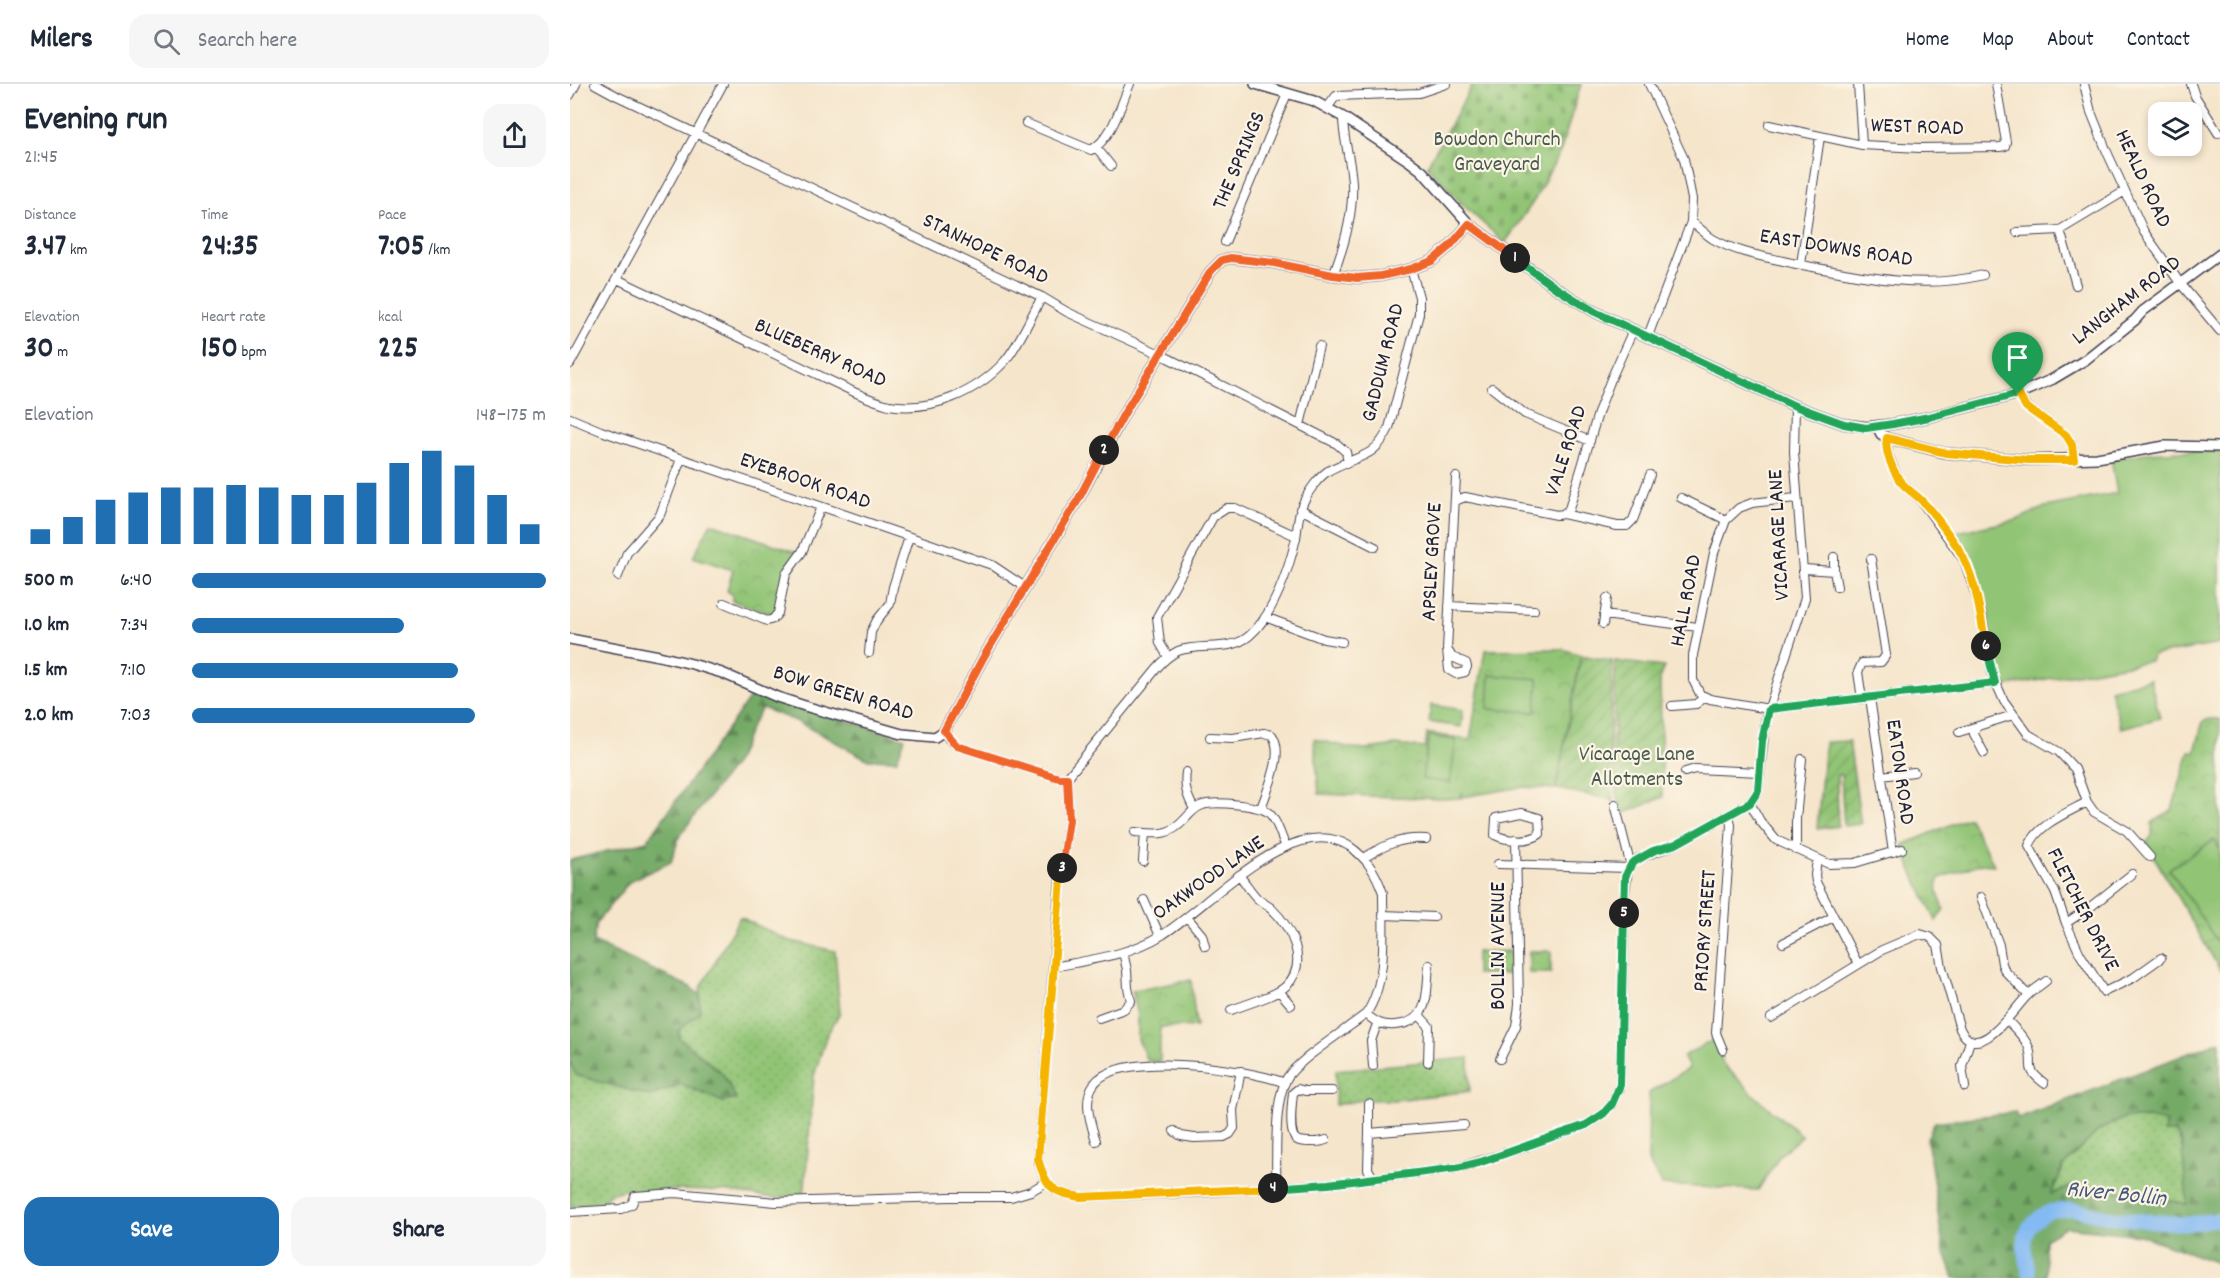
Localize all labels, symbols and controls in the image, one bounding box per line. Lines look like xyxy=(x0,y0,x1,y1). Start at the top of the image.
search box xyxy=(129,14,549,68)
text: Milers xyxy=(30,21,93,61)
icon: search xyxy=(150,25,183,58)
text: Search here xyxy=(198,26,297,57)
text: Home xyxy=(1905,26,1949,56)
text: Map xyxy=(1982,26,2014,56)
text: About xyxy=(2047,26,2094,56)
text: Contact xyxy=(2127,26,2190,56)
text: Evening run xyxy=(24,98,168,145)
map controls xyxy=(2148,102,2202,156)
button: layers xyxy=(2148,102,2202,156)
button: share xyxy=(483,104,546,167)
street label: THE SPRINGS xyxy=(1205,107,1275,215)
street label: WEST ROAD xyxy=(1870,111,1964,145)
park label: Bowdon Church Graveyard xyxy=(1433,125,1561,181)
street label: HEALD ROAD xyxy=(2106,125,2178,233)
text: 21:45 xyxy=(24,144,58,172)
text: Distance xyxy=(24,204,76,227)
text: Time xyxy=(201,204,228,227)
text: Pace xyxy=(378,204,406,227)
street label: STANHOPE ROAD xyxy=(917,206,1053,294)
street label: EAST DOWNS ROAD xyxy=(1757,222,1915,276)
text: 3.47 xyxy=(24,227,66,270)
text: 24:35 xyxy=(201,227,259,270)
text: 7:05 xyxy=(378,227,425,270)
text: km xyxy=(66,239,87,262)
text: /km xyxy=(425,239,451,262)
pin: 1 xyxy=(1500,243,1530,273)
text: 1 xyxy=(1513,246,1517,269)
street label: LANGHAM ROAD xyxy=(2066,248,2188,354)
street label: GADDUM ROAD xyxy=(1354,301,1414,425)
text: Elevation xyxy=(24,306,80,329)
text: Heart rate xyxy=(201,306,266,329)
text: kcal xyxy=(378,306,402,329)
street label: BLUEBERRY ROAD xyxy=(749,311,891,397)
text: 30 xyxy=(24,329,54,372)
text: 150 xyxy=(201,329,238,372)
text: 225 xyxy=(378,329,418,372)
pin xyxy=(1992,332,2043,394)
text: m xyxy=(54,341,68,364)
text: bpm xyxy=(238,341,267,364)
icon: arrive xyxy=(2001,341,2034,374)
text: Elevation xyxy=(24,402,94,430)
text: 148–175 m xyxy=(476,402,546,430)
street label: VALE ROAD xyxy=(1538,402,1596,500)
pin: 2 xyxy=(1089,435,1119,465)
text: 2 xyxy=(1101,438,1108,461)
street label: EYEBROOK ROAD xyxy=(735,445,875,519)
street label: VICARAGE LANE xyxy=(1761,469,1799,601)
street label: APSLEY GROVE xyxy=(1414,502,1452,622)
street label: HALL ROAD xyxy=(1663,552,1711,650)
text: 500 m xyxy=(24,567,73,595)
text: 6:40 xyxy=(120,567,152,595)
text: 1.0 km xyxy=(24,612,69,640)
text: 7:34 xyxy=(120,612,148,640)
pin: 6 xyxy=(1971,631,2001,661)
text: 6 xyxy=(1982,634,1990,657)
text: 1.5 km xyxy=(24,657,67,685)
text: 7:10 xyxy=(120,657,146,685)
street label: BOW GREEN ROAD xyxy=(769,658,917,730)
text: 2.0 km xyxy=(24,702,73,730)
text: 7:03 xyxy=(120,702,151,730)
street label: EATON ROAD xyxy=(1876,717,1922,827)
park label: Vicarage Lane Allotments xyxy=(1579,740,1695,796)
street label: OAKWOOD LANE xyxy=(1146,829,1272,929)
street label: FLETCHER DRIVE xyxy=(2038,843,2126,977)
pin: 3 xyxy=(1047,853,1077,883)
text: 3 xyxy=(1058,856,1066,879)
street label: PRIORY STREET xyxy=(1686,869,1726,993)
street label: BOLLIN AVENUE xyxy=(1484,882,1515,1010)
pin: 5 xyxy=(1609,898,1639,928)
text: 5 xyxy=(1620,901,1628,924)
pin: 4 xyxy=(1258,1173,1288,1203)
water label: River Bollin xyxy=(2064,1173,2168,1217)
text: 4 xyxy=(1270,1176,1276,1199)
button: Save xyxy=(24,1197,279,1266)
button: Share xyxy=(291,1197,546,1266)

